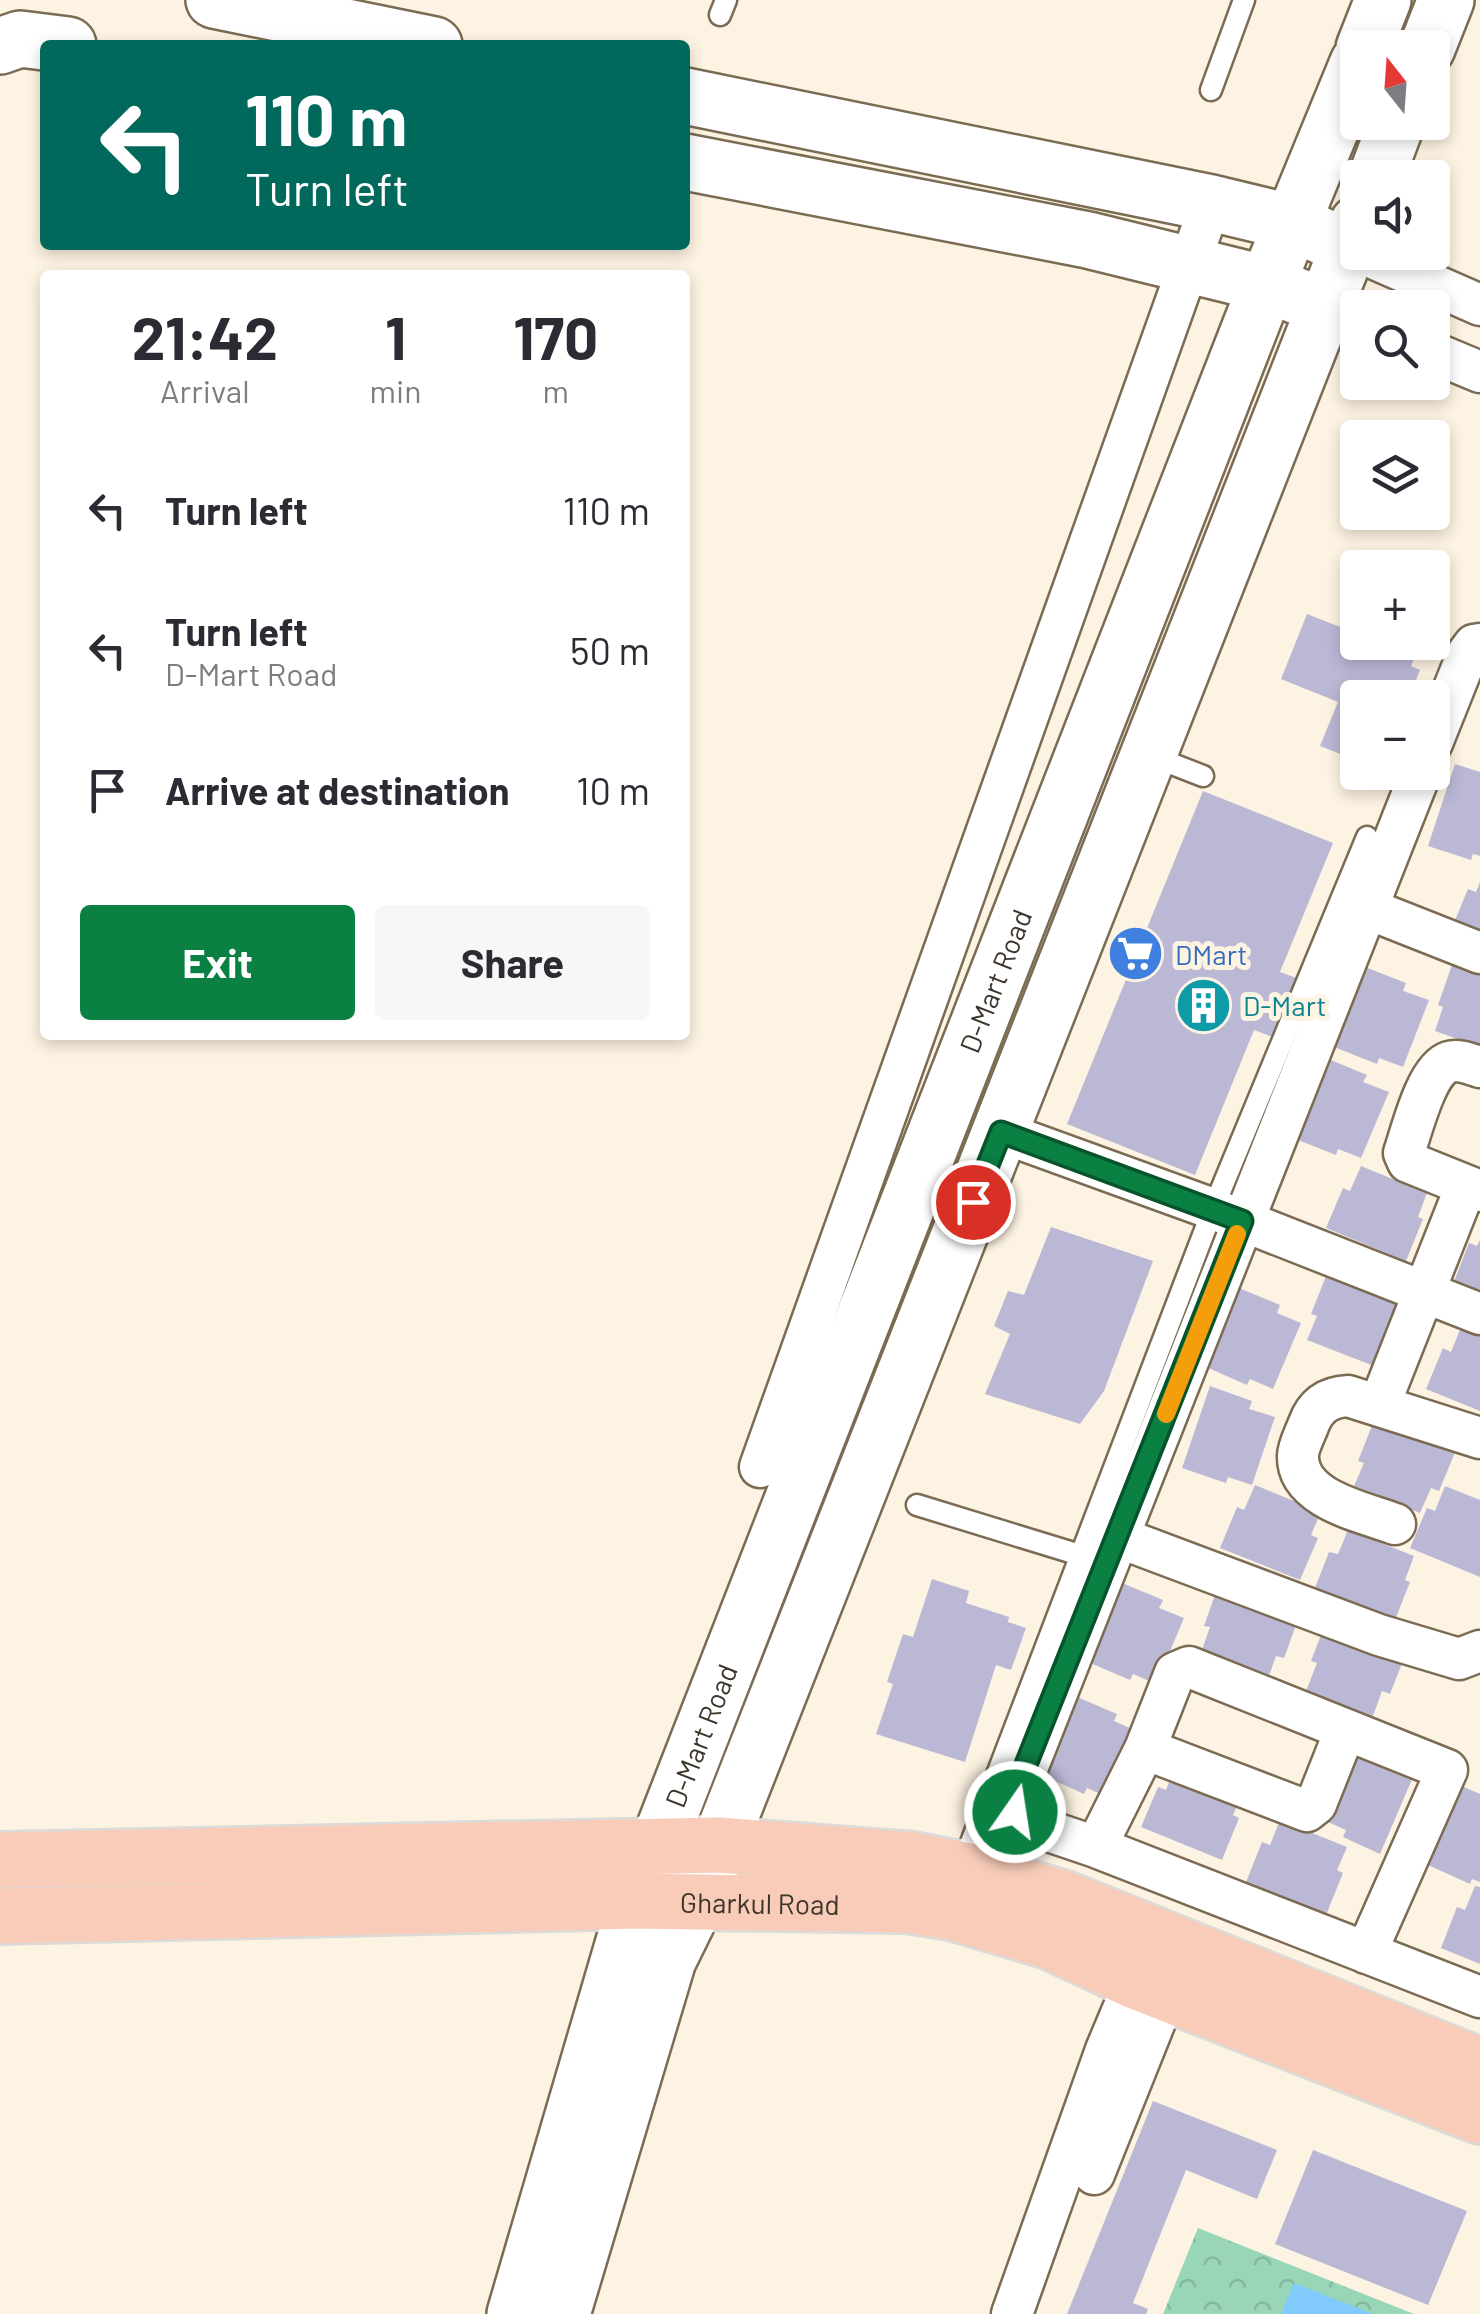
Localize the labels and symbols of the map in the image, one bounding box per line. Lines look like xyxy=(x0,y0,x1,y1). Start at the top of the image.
north arrow xyxy=(1340,30,1450,140)
street label: D-Mart Road xyxy=(952,904,1038,1057)
supermarket icon: DMart xyxy=(1106,924,1166,984)
place label: DMart xyxy=(1175,937,1247,971)
building icon: D-Mart xyxy=(1174,975,1234,1035)
place label: D-Mart xyxy=(1243,988,1326,1022)
pin xyxy=(931,1160,1016,1245)
street label: D-Mart Road xyxy=(657,1659,744,1812)
position arrow xyxy=(963,1760,1067,1864)
street label: Gharkul Road xyxy=(680,1885,840,1921)

